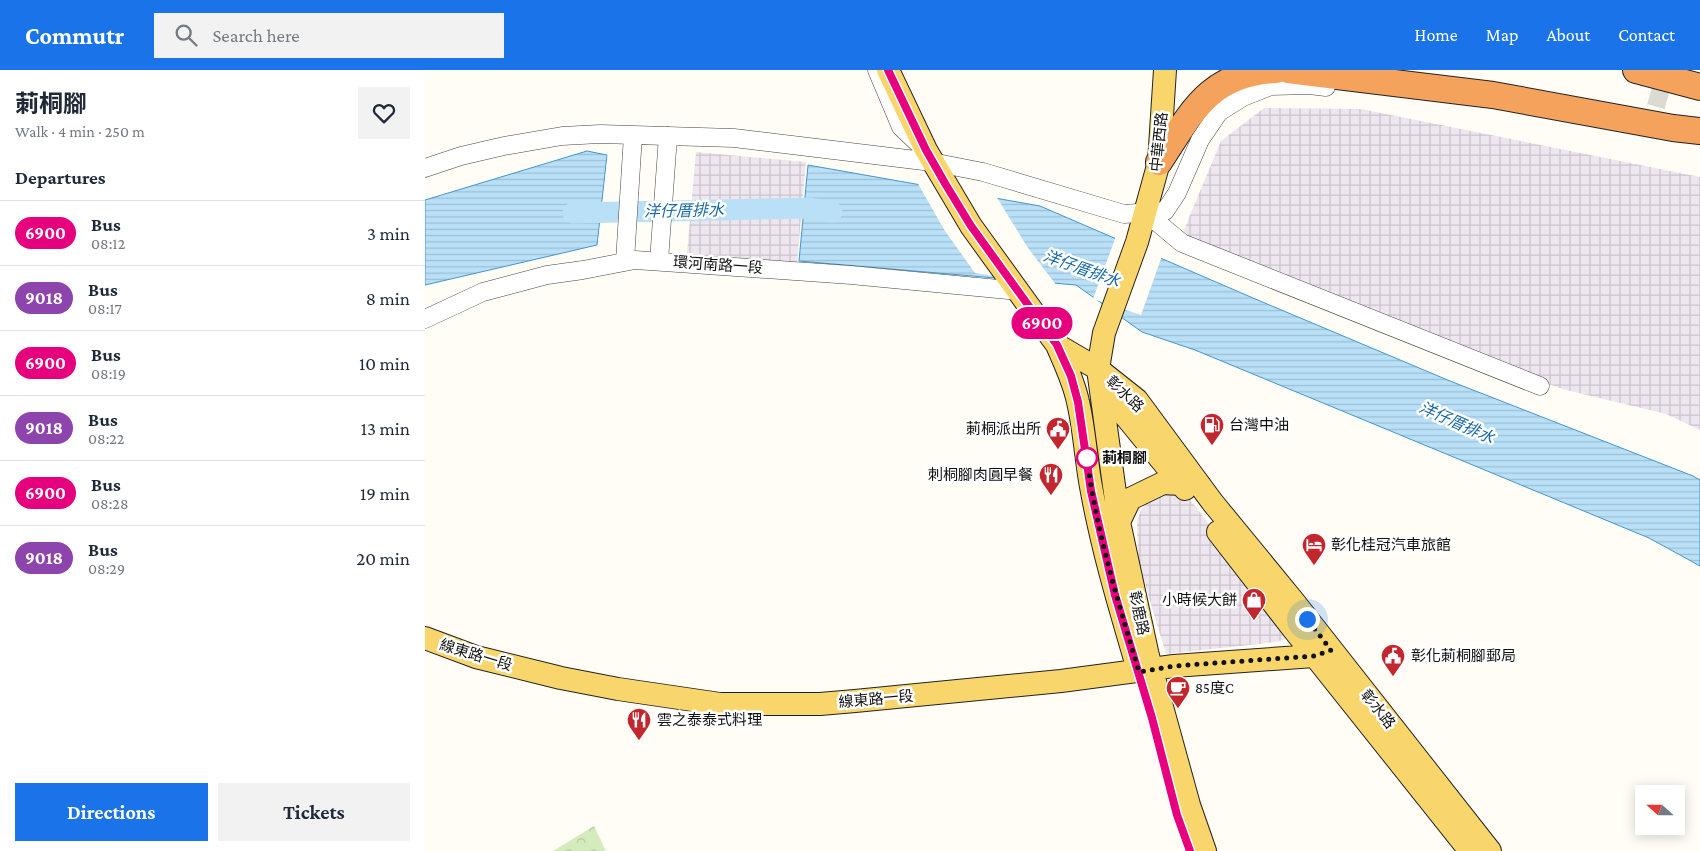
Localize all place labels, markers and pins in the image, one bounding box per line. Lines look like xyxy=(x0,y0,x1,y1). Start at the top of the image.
fuel station icon: 台灣中油 xyxy=(1199,412,1225,446)
public building icon: 莿桐派出所 xyxy=(1045,416,1071,450)
place label: 台灣中油 xyxy=(1229,417,1289,433)
place label: 莿桐派出所 xyxy=(966,421,1041,437)
marker: 莿桐腳 xyxy=(1076,447,1098,469)
place label: 莿桐腳 xyxy=(1102,450,1147,466)
restaurant icon: 刺桐腳肉圓早餐 xyxy=(1038,462,1064,496)
place label: 刺桐腳肉圓早餐 xyxy=(928,467,1033,483)
hotel icon: 彰化桂冠汽車旅館 xyxy=(1301,532,1327,566)
place label: 彰化桂冠汽車旅館 xyxy=(1331,536,1451,553)
shop icon: 小時候大餅 xyxy=(1241,587,1267,621)
place label: 小時候大餅 xyxy=(1162,592,1237,608)
public building icon: 彰化莿桐腳郵局 xyxy=(1380,643,1406,677)
place label: 彰化莿桐腳郵局 xyxy=(1411,647,1516,664)
cafe icon: 85度C xyxy=(1165,675,1191,709)
place label: 85度C xyxy=(1195,680,1234,696)
restaurant icon: 雲之泰泰式料理 xyxy=(626,707,652,741)
place label: 雲之泰泰式料理 xyxy=(657,711,762,728)

